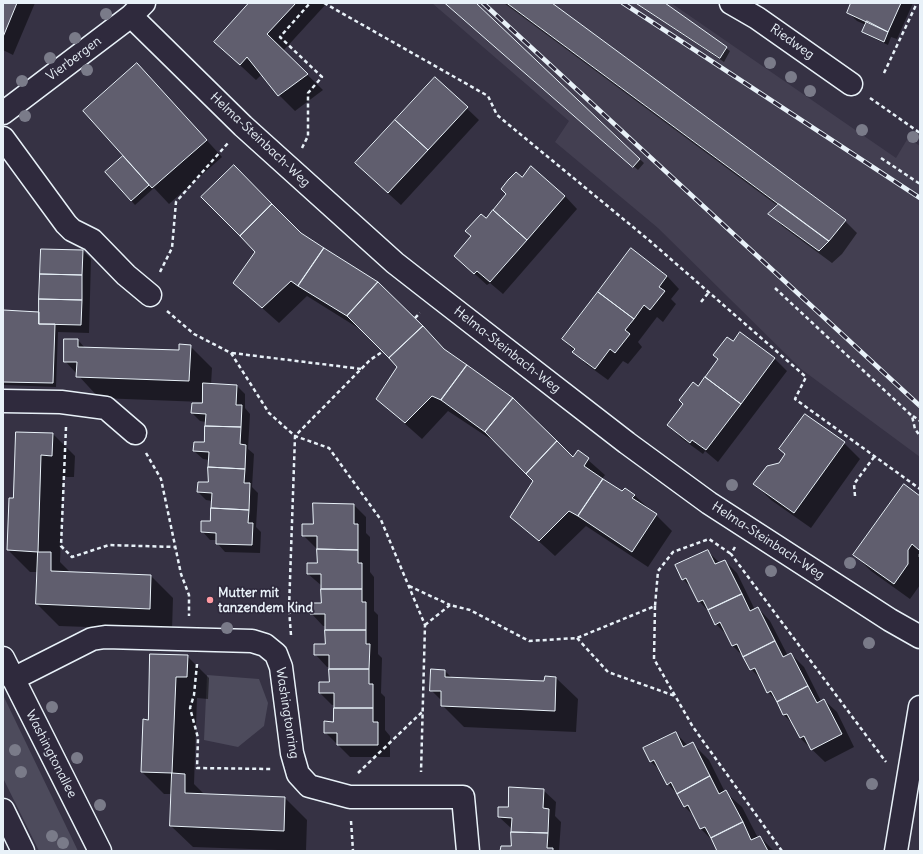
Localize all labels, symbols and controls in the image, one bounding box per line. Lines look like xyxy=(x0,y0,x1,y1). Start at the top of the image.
street label: Riedweg xyxy=(767,21,817,63)
street label: Vierbergen xyxy=(44,33,104,85)
street label: Helma-Steinbach-Weg xyxy=(207,90,313,190)
street label: Helma-Steinbach-Weg xyxy=(451,304,563,396)
street label: Helma-Steinbach-Weg xyxy=(709,499,827,583)
place label: Mutter mit tanzendem Kind xyxy=(218,585,313,616)
marker: Mutter mit tanzendem Kind xyxy=(205,595,215,605)
street label: Washingtonring xyxy=(272,666,302,760)
street label: Washingtonallee xyxy=(22,708,80,800)

